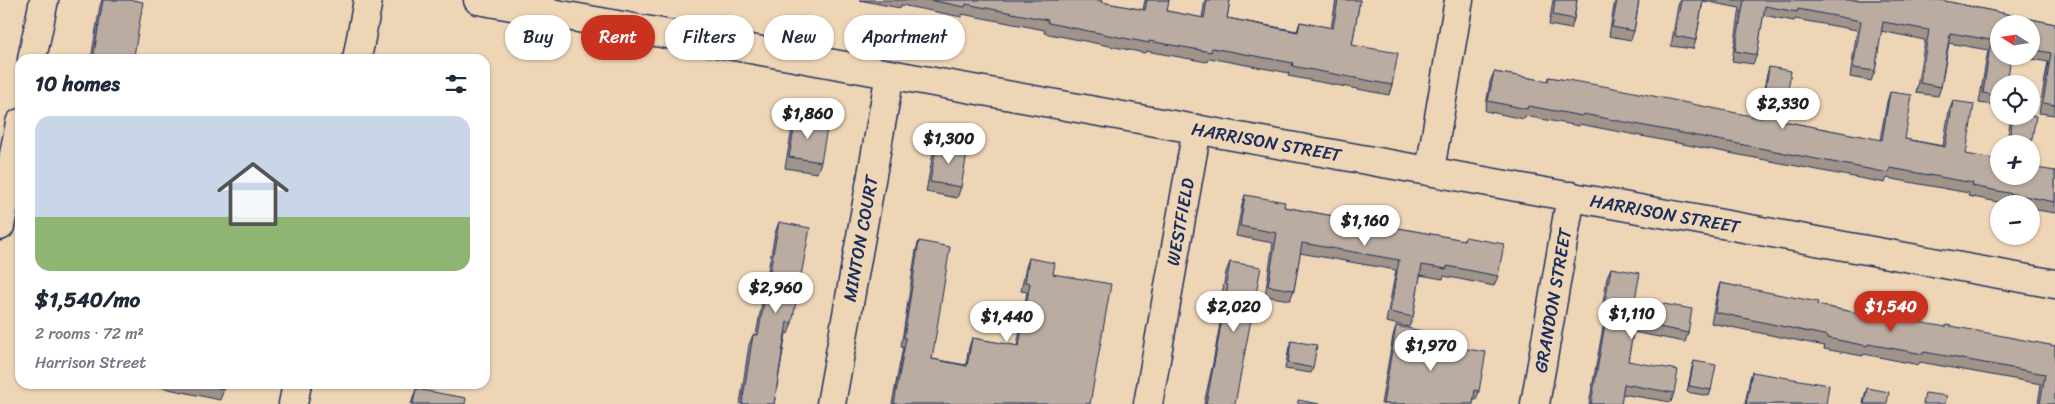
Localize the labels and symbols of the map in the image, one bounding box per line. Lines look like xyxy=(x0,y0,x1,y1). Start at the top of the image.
north arrow xyxy=(1990,15,2040,65)
pin: $2,330 xyxy=(1742,88,1824,130)
pin: $1,860 xyxy=(767,98,849,140)
street label: HARRISON STREET xyxy=(1189,113,1345,171)
pin: $1,300 xyxy=(908,122,990,165)
street label: MINTON COURT xyxy=(834,172,888,304)
street label: WESTFIELD xyxy=(1157,175,1204,268)
street label: HARRISON STREET xyxy=(1587,185,1743,243)
pin: $1,160 xyxy=(1324,204,1406,247)
street label: GRANDON STREET xyxy=(1525,225,1581,375)
pin: $2,960 xyxy=(735,272,817,314)
pin: $2,020 xyxy=(1193,290,1275,333)
pin: $1,540 xyxy=(1850,290,1932,333)
pin: $1,110 xyxy=(1591,298,1673,340)
pin: $1,440 xyxy=(966,300,1048,343)
pin: $1,970 xyxy=(1390,330,1472,372)

